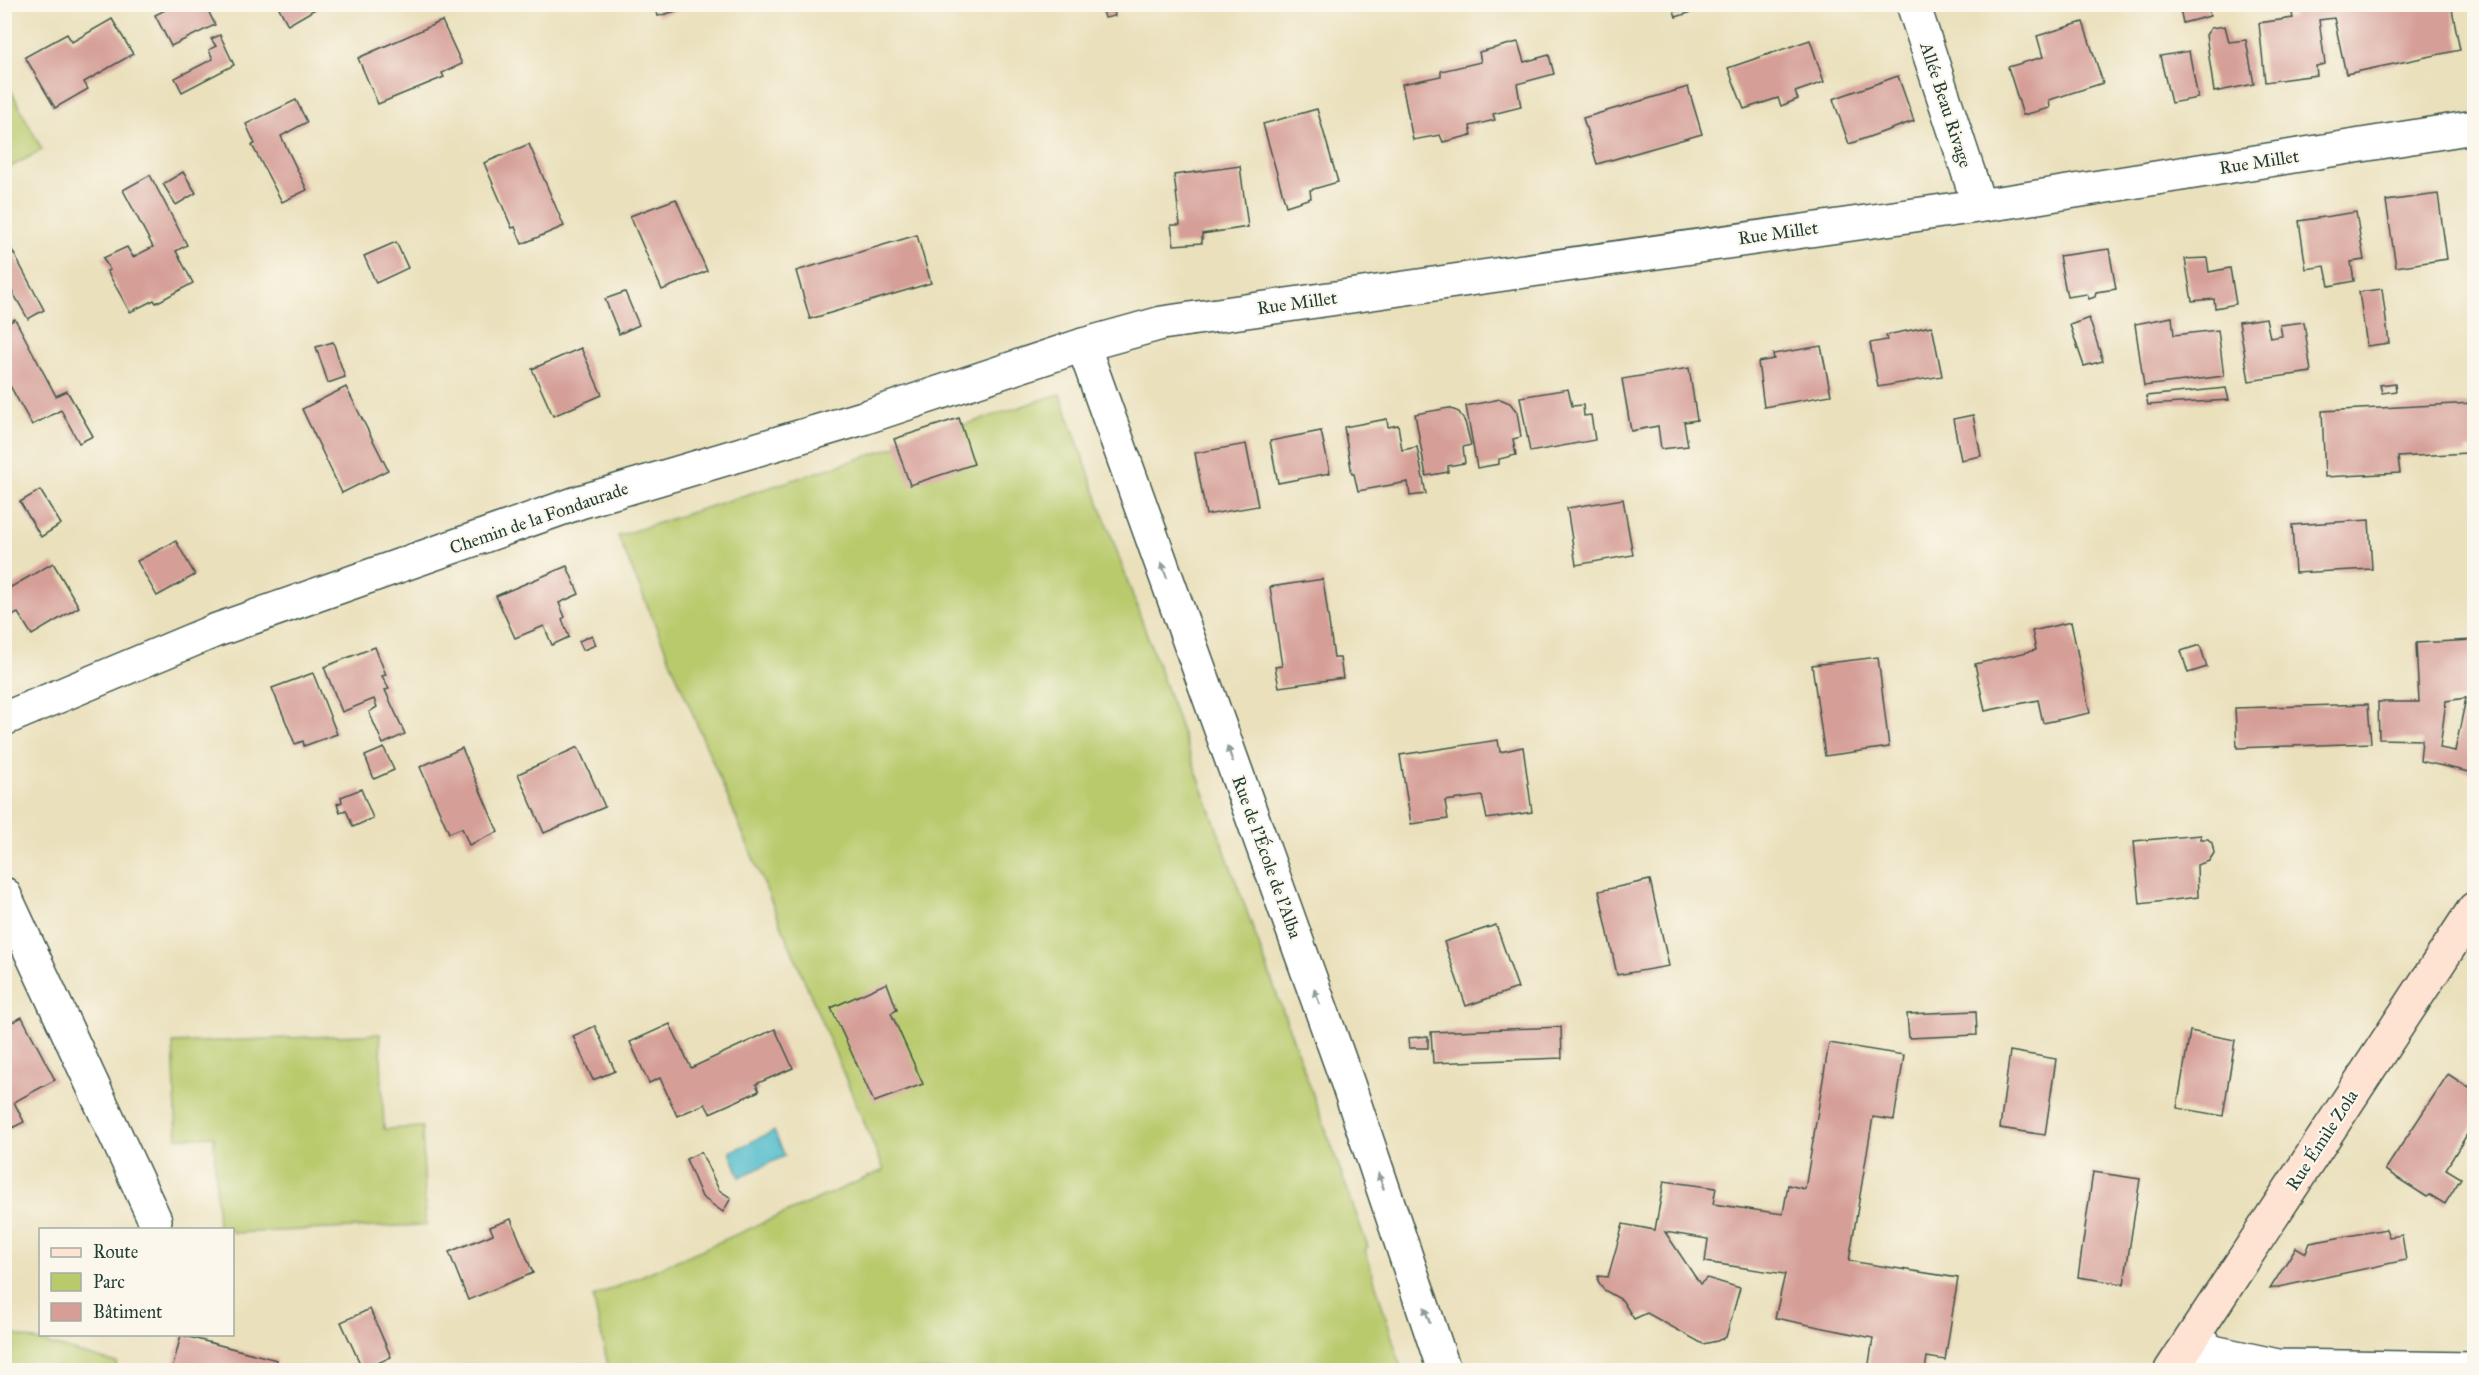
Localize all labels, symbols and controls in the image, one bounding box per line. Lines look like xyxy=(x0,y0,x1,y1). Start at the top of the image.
street label: Allée Beau Rivage xyxy=(1914,39,1977,171)
street label: Rue Millet xyxy=(2218,145,2301,179)
street label: Rue Millet xyxy=(1737,216,1820,249)
street label: Rue Millet xyxy=(1256,286,1339,319)
street label: Chemin de la Fondaurade xyxy=(447,477,631,559)
one-way arrow xyxy=(1159,561,1169,579)
one-way arrow xyxy=(1224,745,1234,763)
street label: Rue de l'École de l'Alba xyxy=(1227,772,1309,942)
one-way arrow xyxy=(1311,988,1321,1006)
street label: Rue Émile Zola xyxy=(2280,1084,2363,1194)
one-way arrow xyxy=(1376,1172,1385,1190)
legend xyxy=(39,1228,234,1336)
text: Route xyxy=(93,1241,138,1263)
text: Parc xyxy=(93,1271,125,1293)
text: Bâtiment xyxy=(93,1301,163,1323)
one-way arrow xyxy=(1422,1306,1431,1324)

